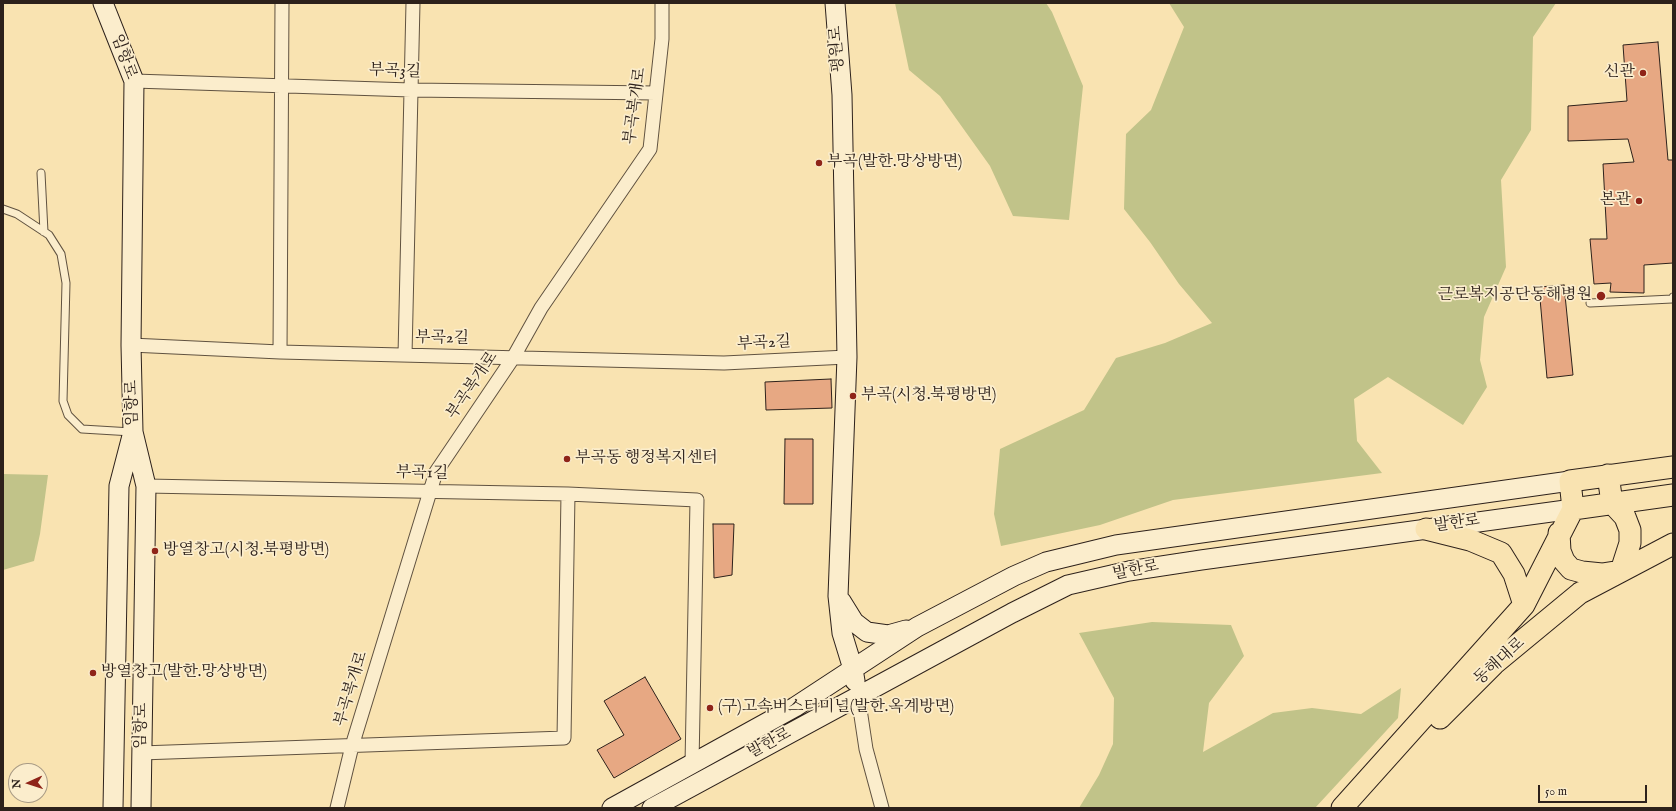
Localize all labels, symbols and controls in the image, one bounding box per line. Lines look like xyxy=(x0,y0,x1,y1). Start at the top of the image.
street label: 평원로 xyxy=(827,25,849,73)
street label: 임항로 xyxy=(106,32,140,82)
street label: 부곡3길 xyxy=(369,61,421,83)
place label: 신관 xyxy=(1604,63,1635,83)
street label: 부곡복개로 xyxy=(621,66,651,146)
marker: 신관 xyxy=(1638,68,1648,78)
place label: 부곡(발한.망상방면) xyxy=(827,153,962,173)
marker: 부곡(발한.망상방면) xyxy=(814,158,824,168)
place label: 본관 xyxy=(1600,191,1631,211)
marker: 본관 xyxy=(1634,196,1644,206)
place label: 근로복지공단동해병원 xyxy=(1437,286,1592,306)
marker: 근로복지공단동해병원 xyxy=(1595,290,1607,302)
street label: 부곡2길 xyxy=(415,329,469,349)
street label: 부곡2길 xyxy=(737,333,791,355)
street label: 부곡복개로 xyxy=(443,349,503,423)
street label: 임항로 xyxy=(123,380,143,426)
place label: 부곡(시청.북평방면) xyxy=(861,386,996,406)
marker: 부곡(시청.북평방면) xyxy=(848,391,858,401)
place label: 부곡동 행정복지센터 xyxy=(575,449,718,469)
marker: 부곡동 행정복지센터 xyxy=(562,454,572,464)
street label: 부곡1길 xyxy=(396,464,448,484)
street label: 발한로 xyxy=(1433,511,1481,537)
place label: 방열창고(시청.북평방면) xyxy=(163,541,329,561)
marker: 방열창고(시청.북평방면) xyxy=(150,546,160,556)
street label: 발한로 xyxy=(1111,557,1161,585)
street label: 동해대로 xyxy=(1471,634,1529,690)
street label: 부곡복개로 xyxy=(332,649,372,729)
place label: 방열창고(발한.망상방면) xyxy=(101,663,267,683)
marker: 방열창고(발한.망상방면) xyxy=(88,668,98,678)
place label: (구)고속버스터미널(발한.옥계방면) xyxy=(718,698,954,718)
street label: 임항로 xyxy=(132,703,152,749)
marker: (구)고속버스터미널(발한.옥계방면) xyxy=(705,703,715,713)
street label: 발한로 xyxy=(745,725,795,763)
north arrow xyxy=(8,763,48,803)
scale bar xyxy=(1540,777,1649,803)
text: N xyxy=(10,778,24,789)
text: 50 m xyxy=(1545,784,1567,799)

